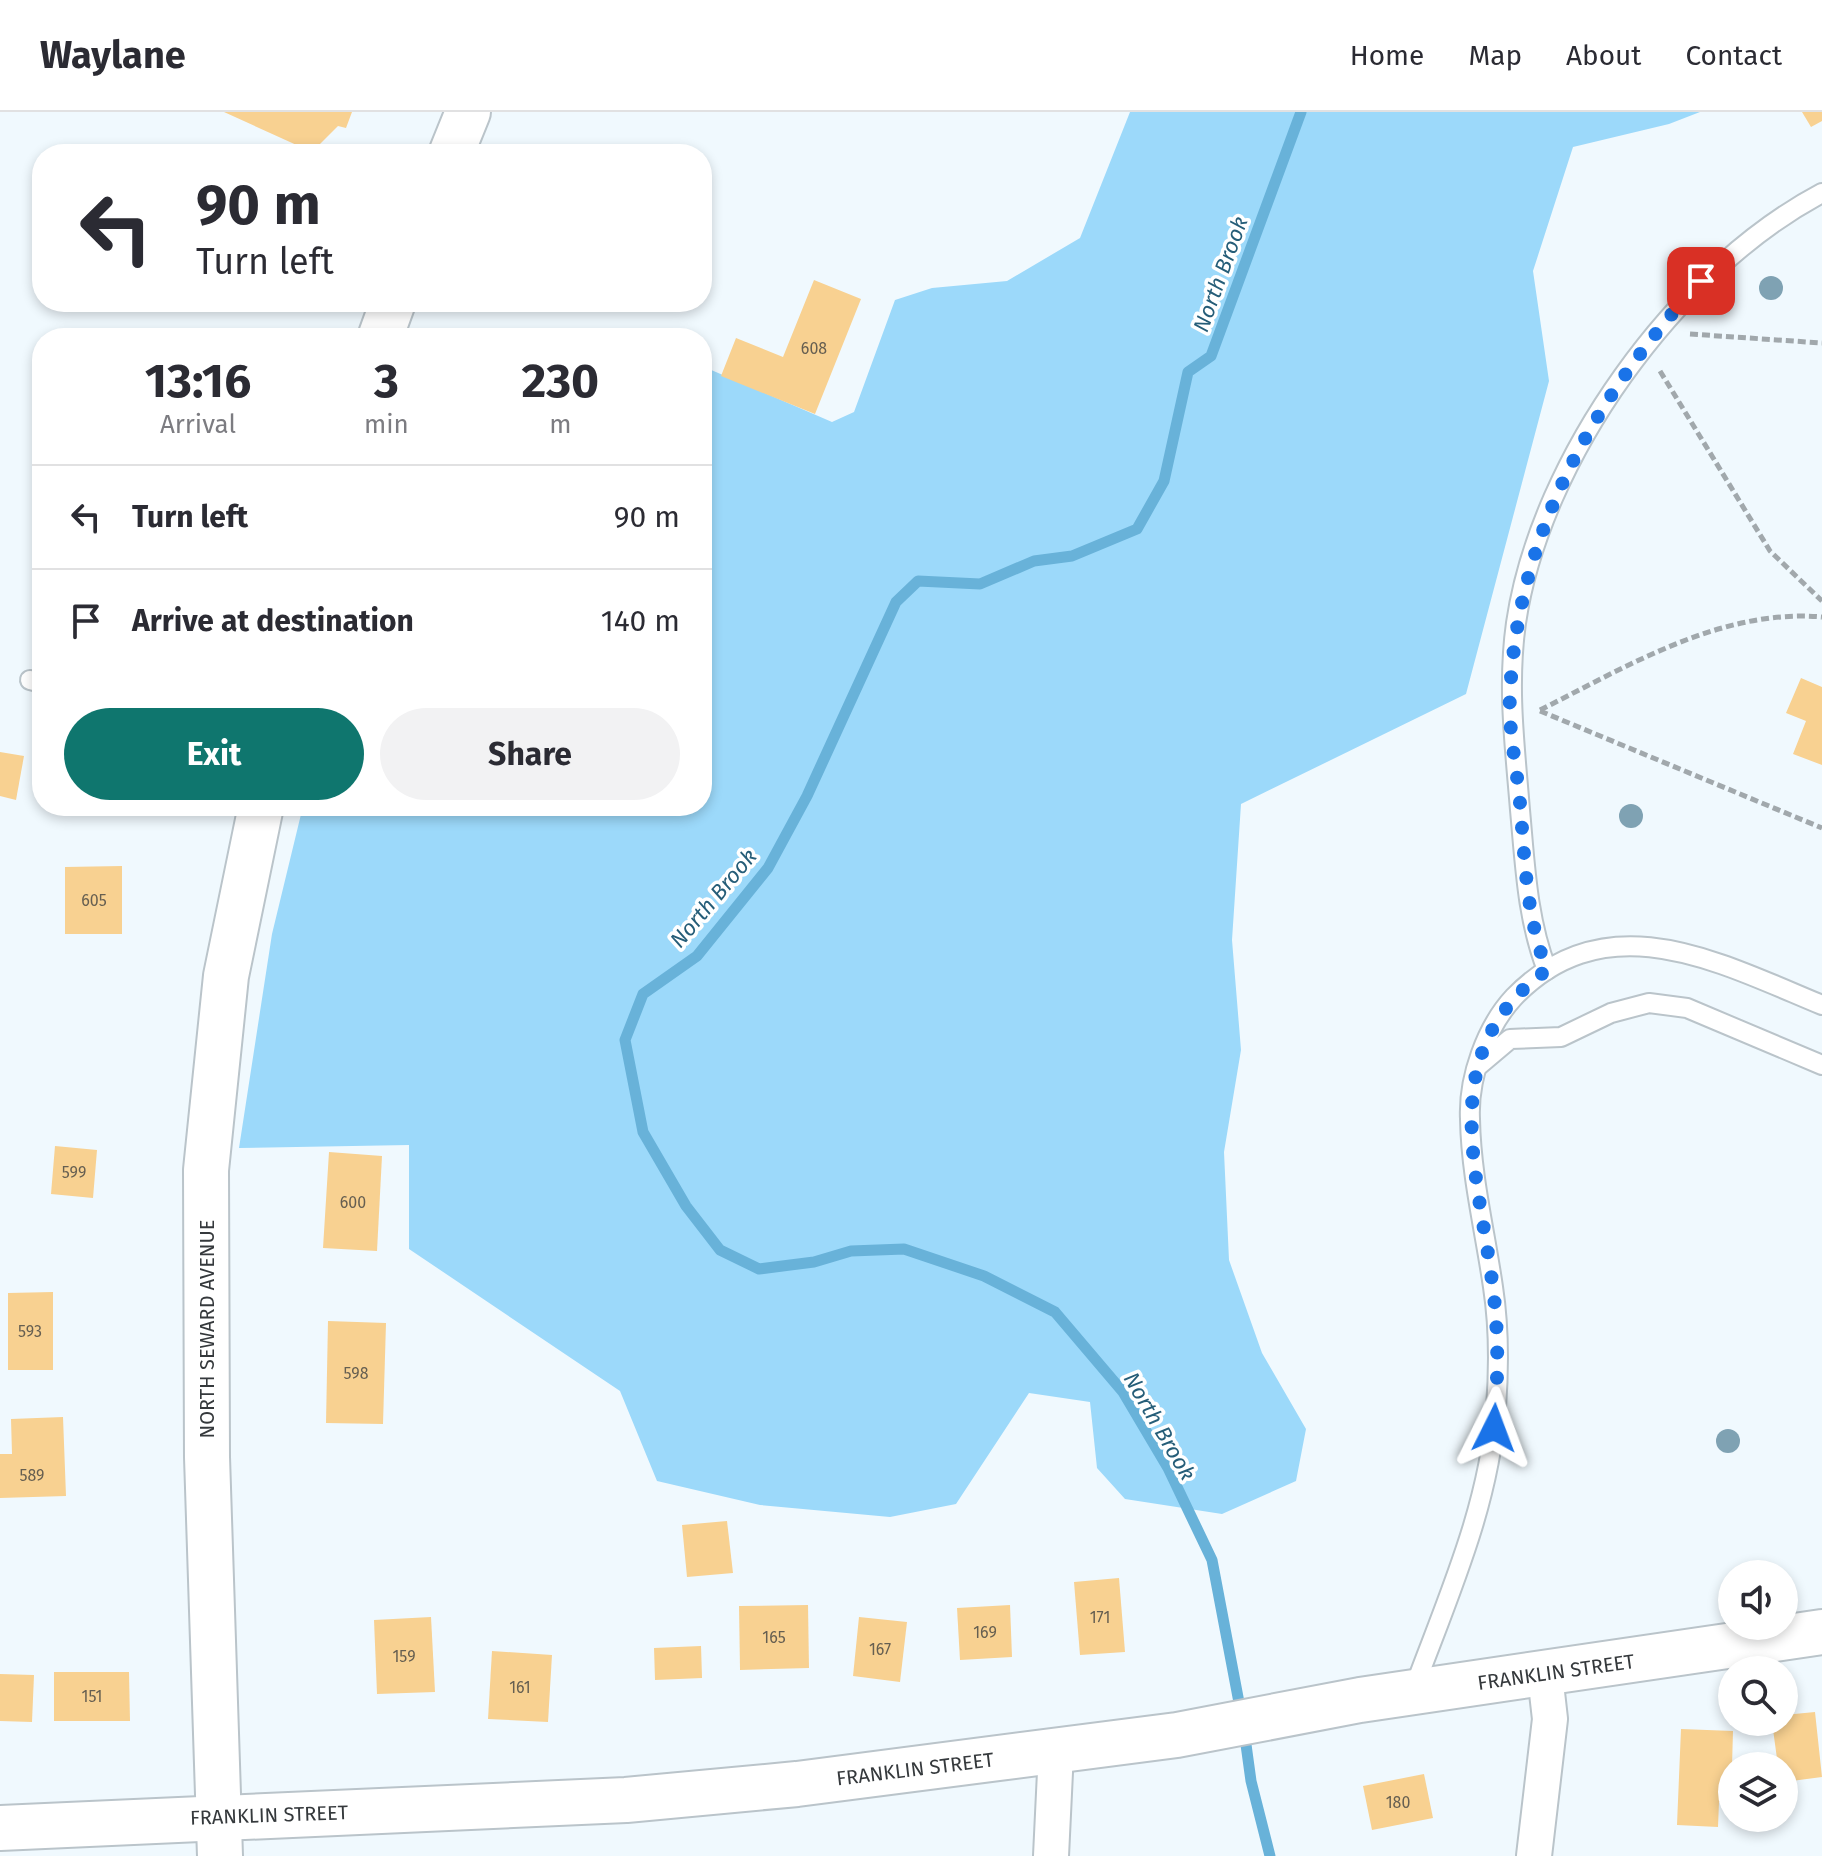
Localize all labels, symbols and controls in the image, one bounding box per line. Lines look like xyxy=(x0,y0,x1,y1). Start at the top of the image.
text: Waylane xyxy=(40,32,186,78)
text: Home xyxy=(1350,39,1424,72)
text: Map xyxy=(1468,39,1522,72)
text: About xyxy=(1566,39,1641,72)
text: Contact xyxy=(1685,39,1782,72)
text: 90 m xyxy=(196,172,321,239)
icon: left xyxy=(64,176,168,280)
water label: North Brook xyxy=(1187,213,1254,335)
text: Turn left xyxy=(196,240,334,284)
pin xyxy=(1667,247,1735,315)
icon: arrive xyxy=(1679,259,1723,303)
house number: 608 xyxy=(801,339,827,358)
text: 13:16 xyxy=(145,352,251,410)
text: 3 xyxy=(374,352,399,410)
text: 230 xyxy=(522,352,599,410)
text: Arrival xyxy=(160,409,236,440)
text: min xyxy=(364,409,409,440)
text: m xyxy=(549,409,572,440)
icon: left xyxy=(64,495,108,539)
text: Turn left xyxy=(132,499,248,535)
text: 90 m xyxy=(614,499,680,535)
icon: arrive xyxy=(64,599,108,643)
text: Arrive at destination xyxy=(132,603,414,639)
text: 140 m xyxy=(601,603,680,639)
button: Exit xyxy=(64,708,364,800)
button: Share xyxy=(380,708,680,800)
water label: North Brook xyxy=(664,843,763,953)
house number: 605 xyxy=(81,891,107,910)
house number: 599 xyxy=(62,1163,86,1182)
house number: 600 xyxy=(340,1193,366,1212)
street label: NORTH SEWARD AVENUE xyxy=(195,1220,219,1438)
house number: 593 xyxy=(18,1322,42,1341)
house number: 598 xyxy=(344,1364,369,1383)
water label: North Brook xyxy=(1118,1367,1201,1485)
position arrow xyxy=(1452,1386,1536,1470)
house number: 589 xyxy=(20,1466,44,1485)
map controls xyxy=(1718,1560,1798,1832)
button: sound xyxy=(1718,1560,1798,1640)
house number: 171 xyxy=(1090,1608,1110,1627)
house number: 169 xyxy=(973,1623,997,1642)
house number: 165 xyxy=(762,1628,786,1647)
house number: 167 xyxy=(869,1640,891,1659)
house number: 159 xyxy=(392,1647,416,1666)
street label: FRANKLIN STREET xyxy=(1476,1649,1637,1695)
button: search xyxy=(1718,1656,1798,1736)
house number: 161 xyxy=(509,1678,531,1697)
house number: 151 xyxy=(81,1687,103,1706)
street label: FRANKLIN STREET xyxy=(835,1747,996,1791)
button: layers xyxy=(1718,1752,1798,1832)
house number: 180 xyxy=(1386,1793,1410,1812)
street label: FRANKLIN STREET xyxy=(189,1800,349,1830)

